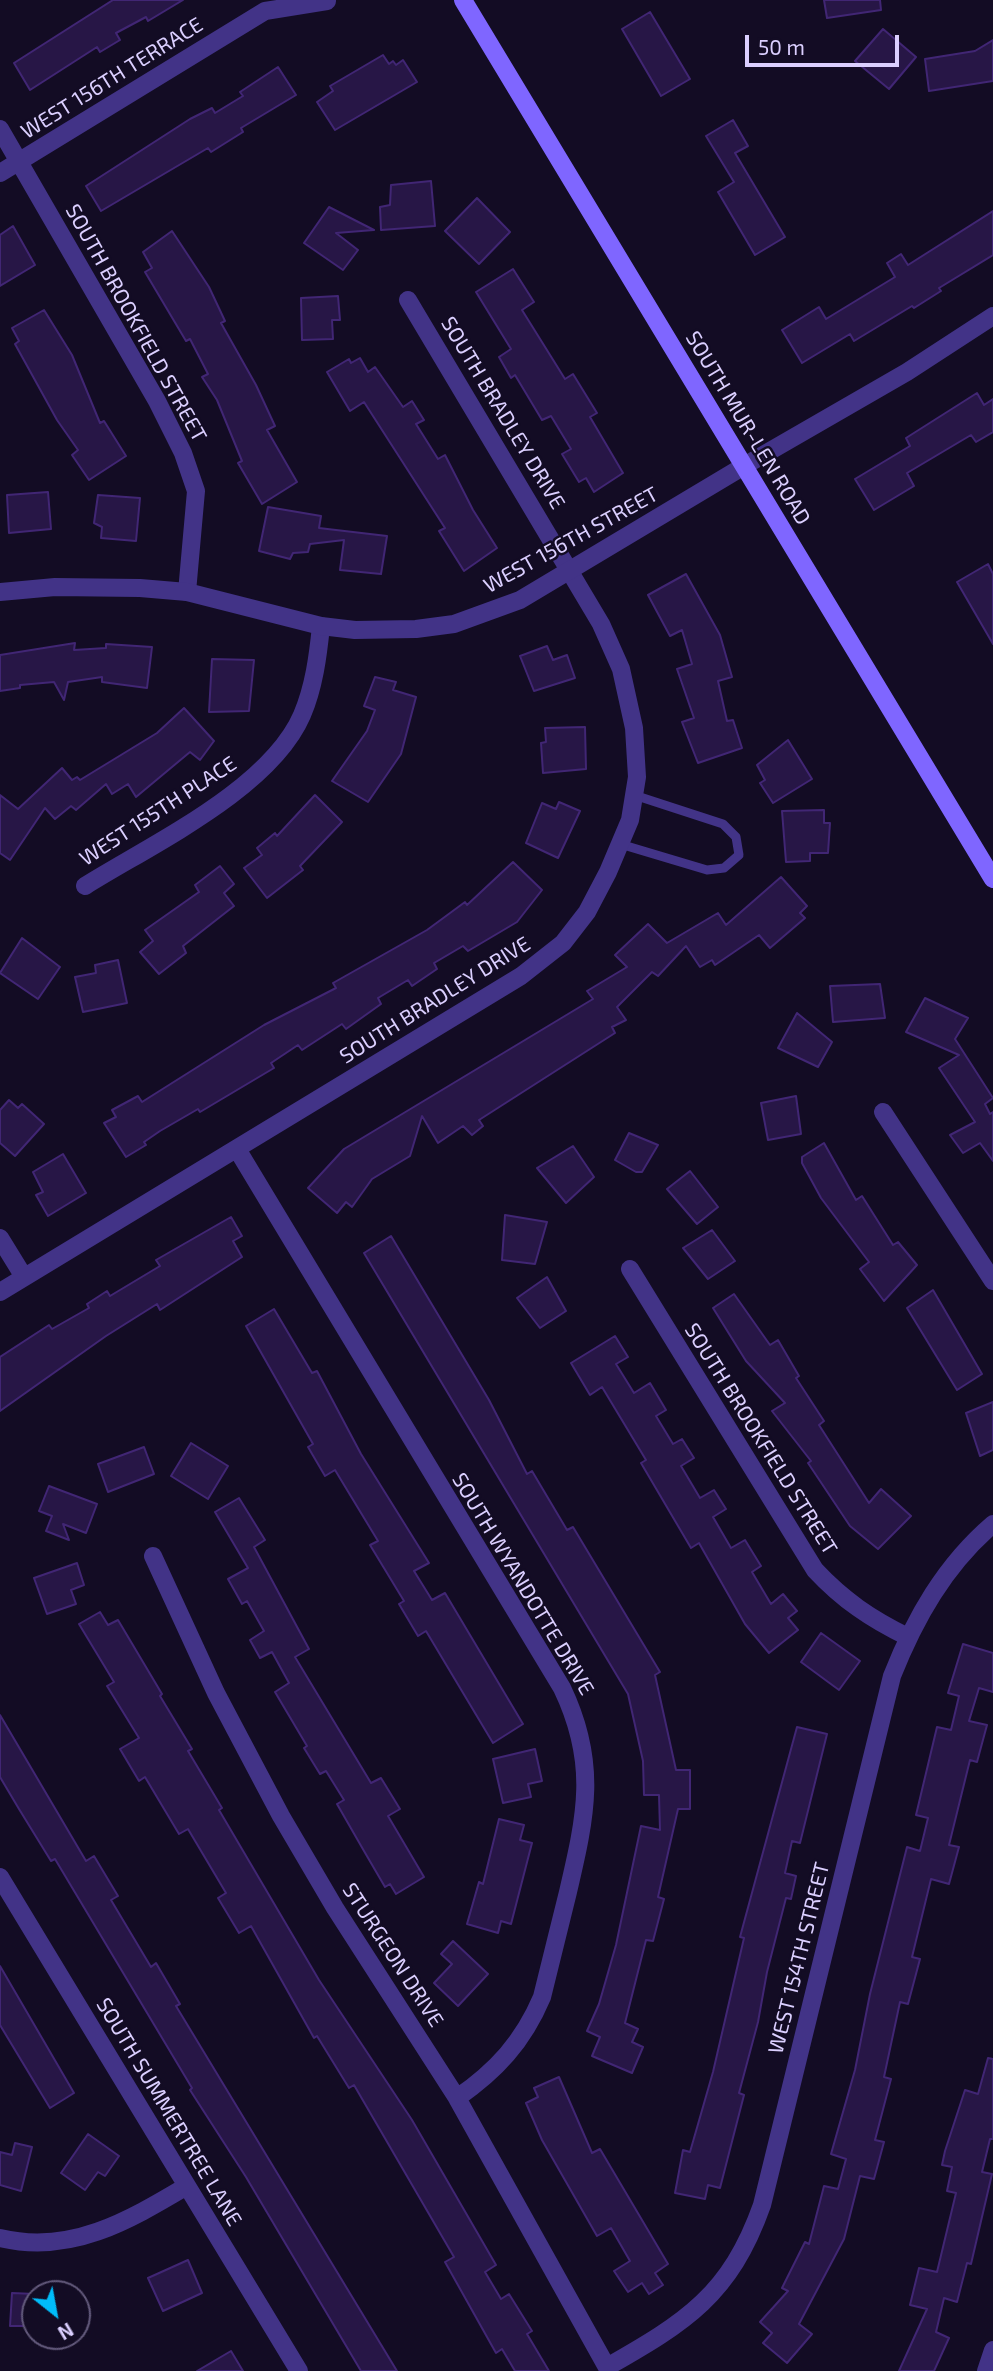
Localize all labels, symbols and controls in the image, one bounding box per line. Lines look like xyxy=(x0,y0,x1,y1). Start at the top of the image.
street label: WEST 156TH TERRACE xyxy=(16,12,208,144)
scale bar xyxy=(748,21,902,65)
text: 50 m xyxy=(758,34,805,59)
street label: SOUTH BROOKFIELD STREET xyxy=(60,200,212,446)
street label: SOUTH BRADLEY DRIVE xyxy=(436,312,570,514)
street label: SOUTH MUR-LEN ROAD xyxy=(680,327,816,529)
street label: WEST 156TH STREET xyxy=(479,482,663,598)
street label: WEST 155TH PLACE xyxy=(75,751,241,871)
street label: SOUTH BRADLEY DRIVE xyxy=(335,931,535,1069)
street label: SOUTH BROOKFIELD STREET xyxy=(679,1319,843,1559)
street label: SOUTH WYANDOTTE DRIVE xyxy=(447,1468,599,1700)
street label: WEST 154TH STREET xyxy=(763,1860,835,2056)
street label: STURGEON DRIVE xyxy=(337,1878,449,2032)
street label: SOUTH SUMMERTREE LANE xyxy=(91,1993,247,2231)
north arrow xyxy=(21,2280,91,2350)
text: N xyxy=(54,2318,78,2345)

